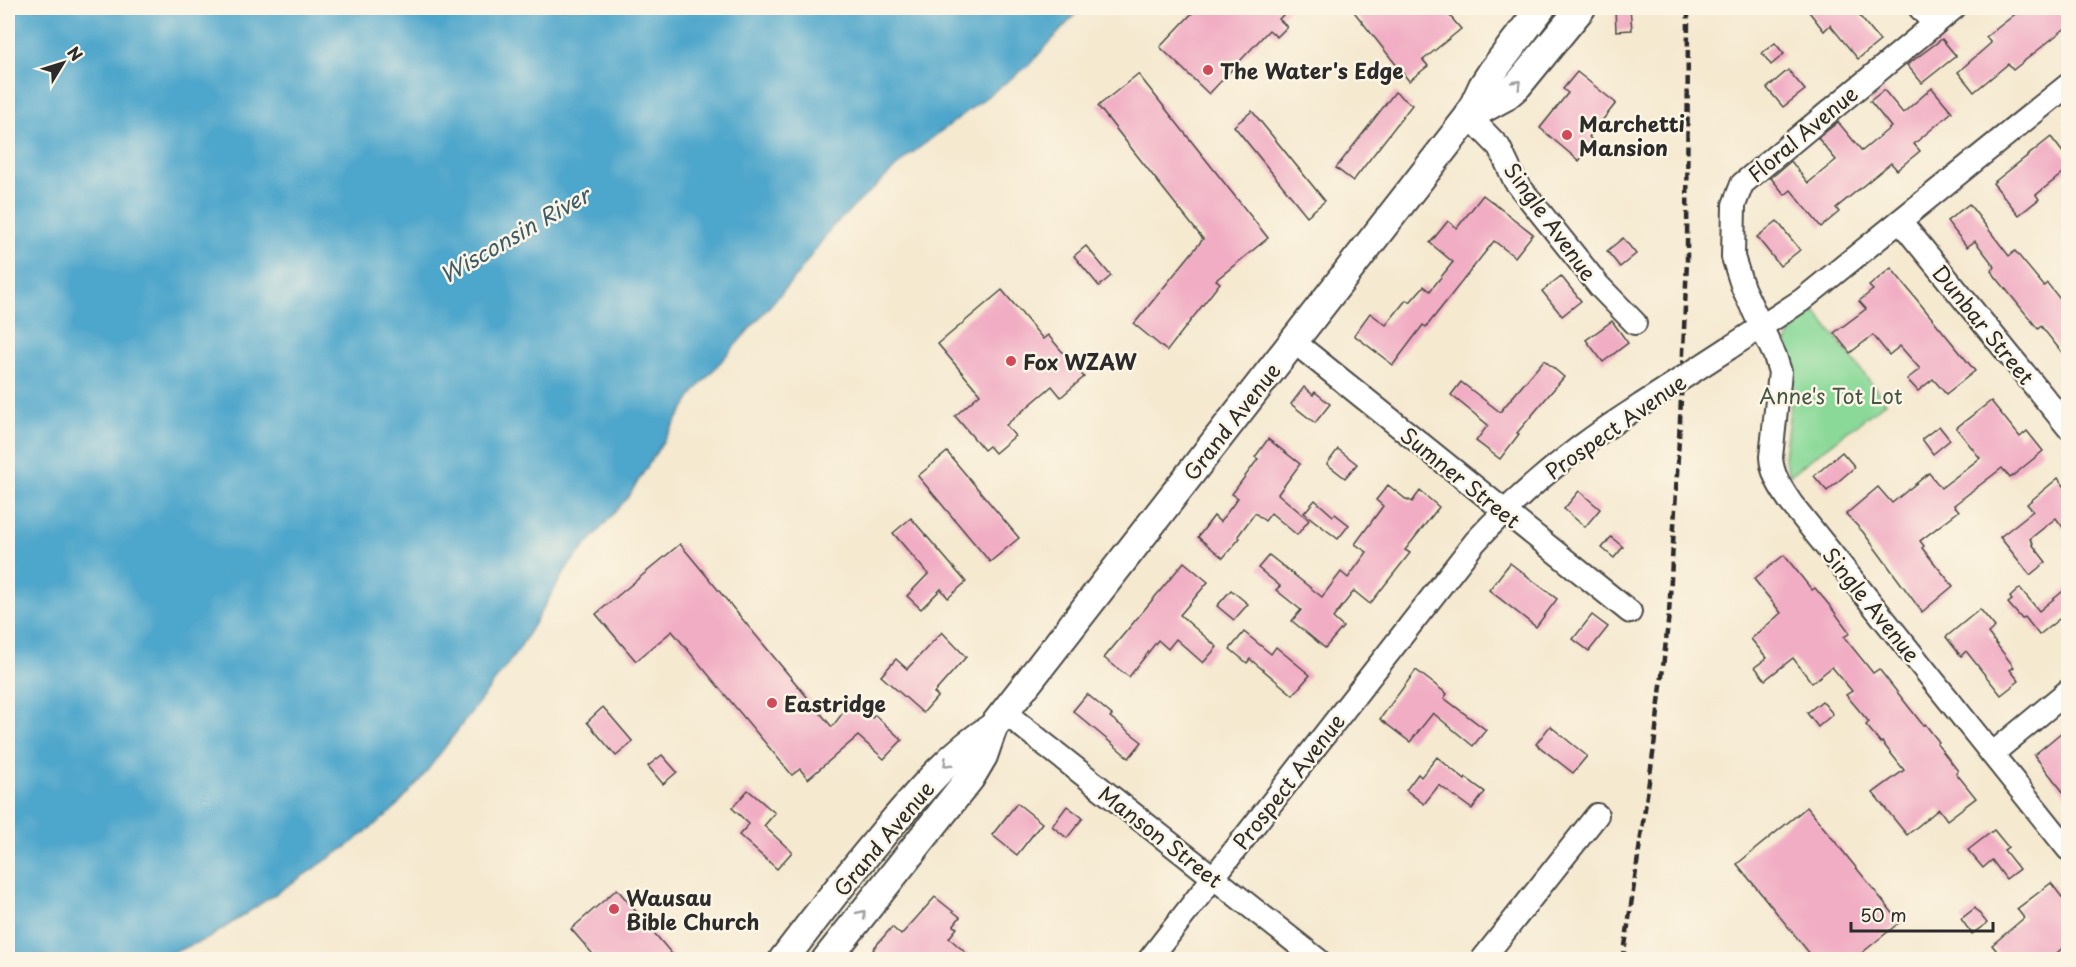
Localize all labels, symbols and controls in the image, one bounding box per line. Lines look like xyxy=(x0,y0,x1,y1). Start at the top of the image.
north arrow xyxy=(33,33,93,93)
text: N xyxy=(62,41,89,66)
place label: The Water's Edge xyxy=(1220,54,1404,86)
marker: The Water's Edge xyxy=(1201,63,1215,77)
street label: Floral Avenue xyxy=(1740,77,1864,189)
one-way arrow xyxy=(1510,81,1521,92)
place label: Marchetti Mansion xyxy=(1579,107,1685,163)
marker: Marchetti Mansion xyxy=(1560,128,1574,142)
street label: Single Avenue xyxy=(1497,155,1605,287)
water label: Wisconsin River xyxy=(433,176,598,290)
street label: Dunbar Street xyxy=(1925,257,2043,391)
place label: Fox WZAW xyxy=(1023,345,1138,377)
marker: Fox WZAW xyxy=(1004,354,1018,368)
street label: Grand Avenue xyxy=(1175,355,1287,487)
street label: Prospect Avenue xyxy=(1538,365,1692,487)
park label: Anne's Tot Lot xyxy=(1759,379,1903,411)
street label: Sumner Street xyxy=(1394,419,1528,535)
street label: Single Avenue xyxy=(1816,540,1928,668)
place label: Eastridge xyxy=(784,687,886,719)
marker: Eastridge xyxy=(765,696,779,710)
street label: Prospect Avenue xyxy=(1224,706,1352,856)
one-way arrow xyxy=(944,756,954,767)
street label: Grand Avenue xyxy=(825,773,941,903)
street label: Manson Street xyxy=(1092,777,1230,895)
place label: Wausau Bible Church xyxy=(626,881,759,937)
scale bar xyxy=(1851,895,1994,933)
text: 50 m xyxy=(1860,901,1907,928)
marker: Wausau Bible Church xyxy=(607,902,621,916)
one-way arrow xyxy=(855,909,866,920)

